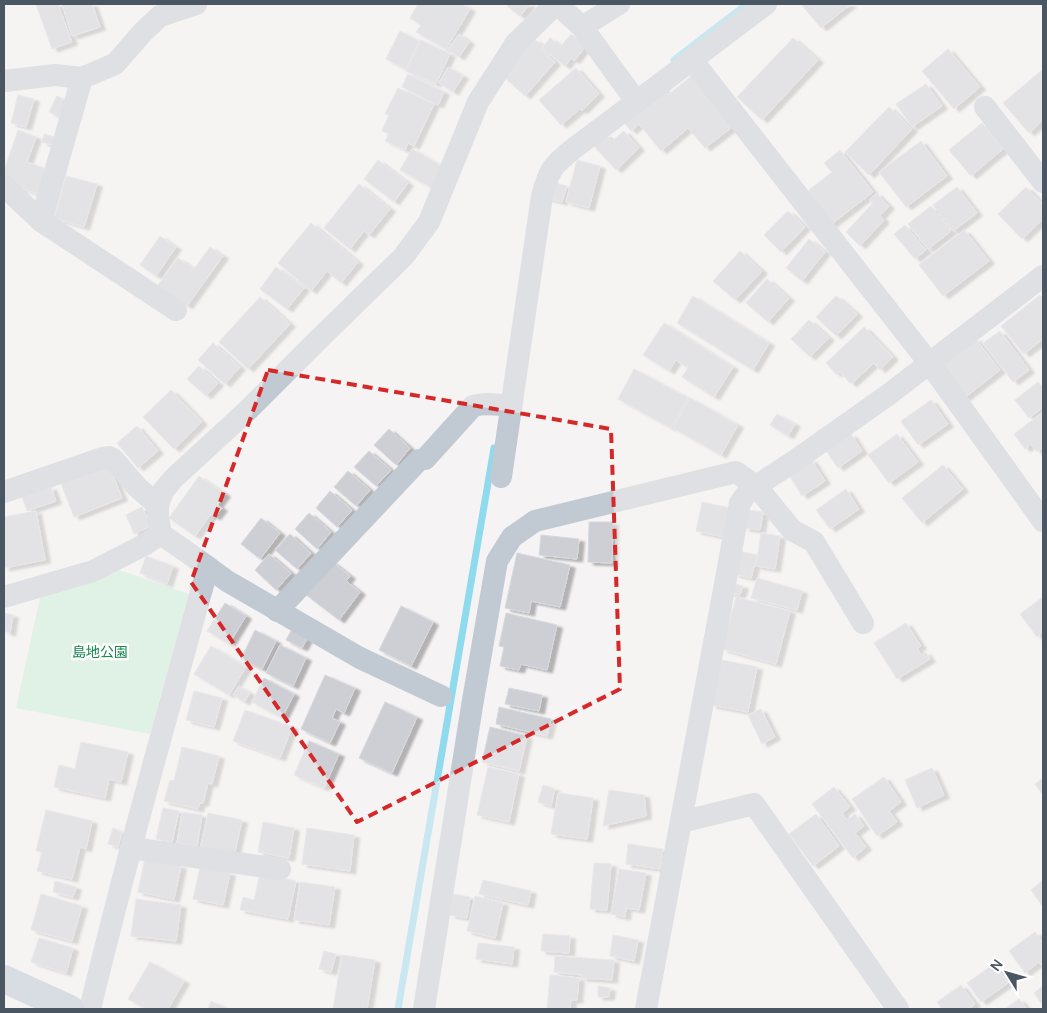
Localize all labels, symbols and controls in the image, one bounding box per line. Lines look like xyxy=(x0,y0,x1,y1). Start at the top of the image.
park label: 島地公園 xyxy=(72,642,128,661)
north arrow xyxy=(982,948,1032,998)
text: N xyxy=(986,955,1007,975)

